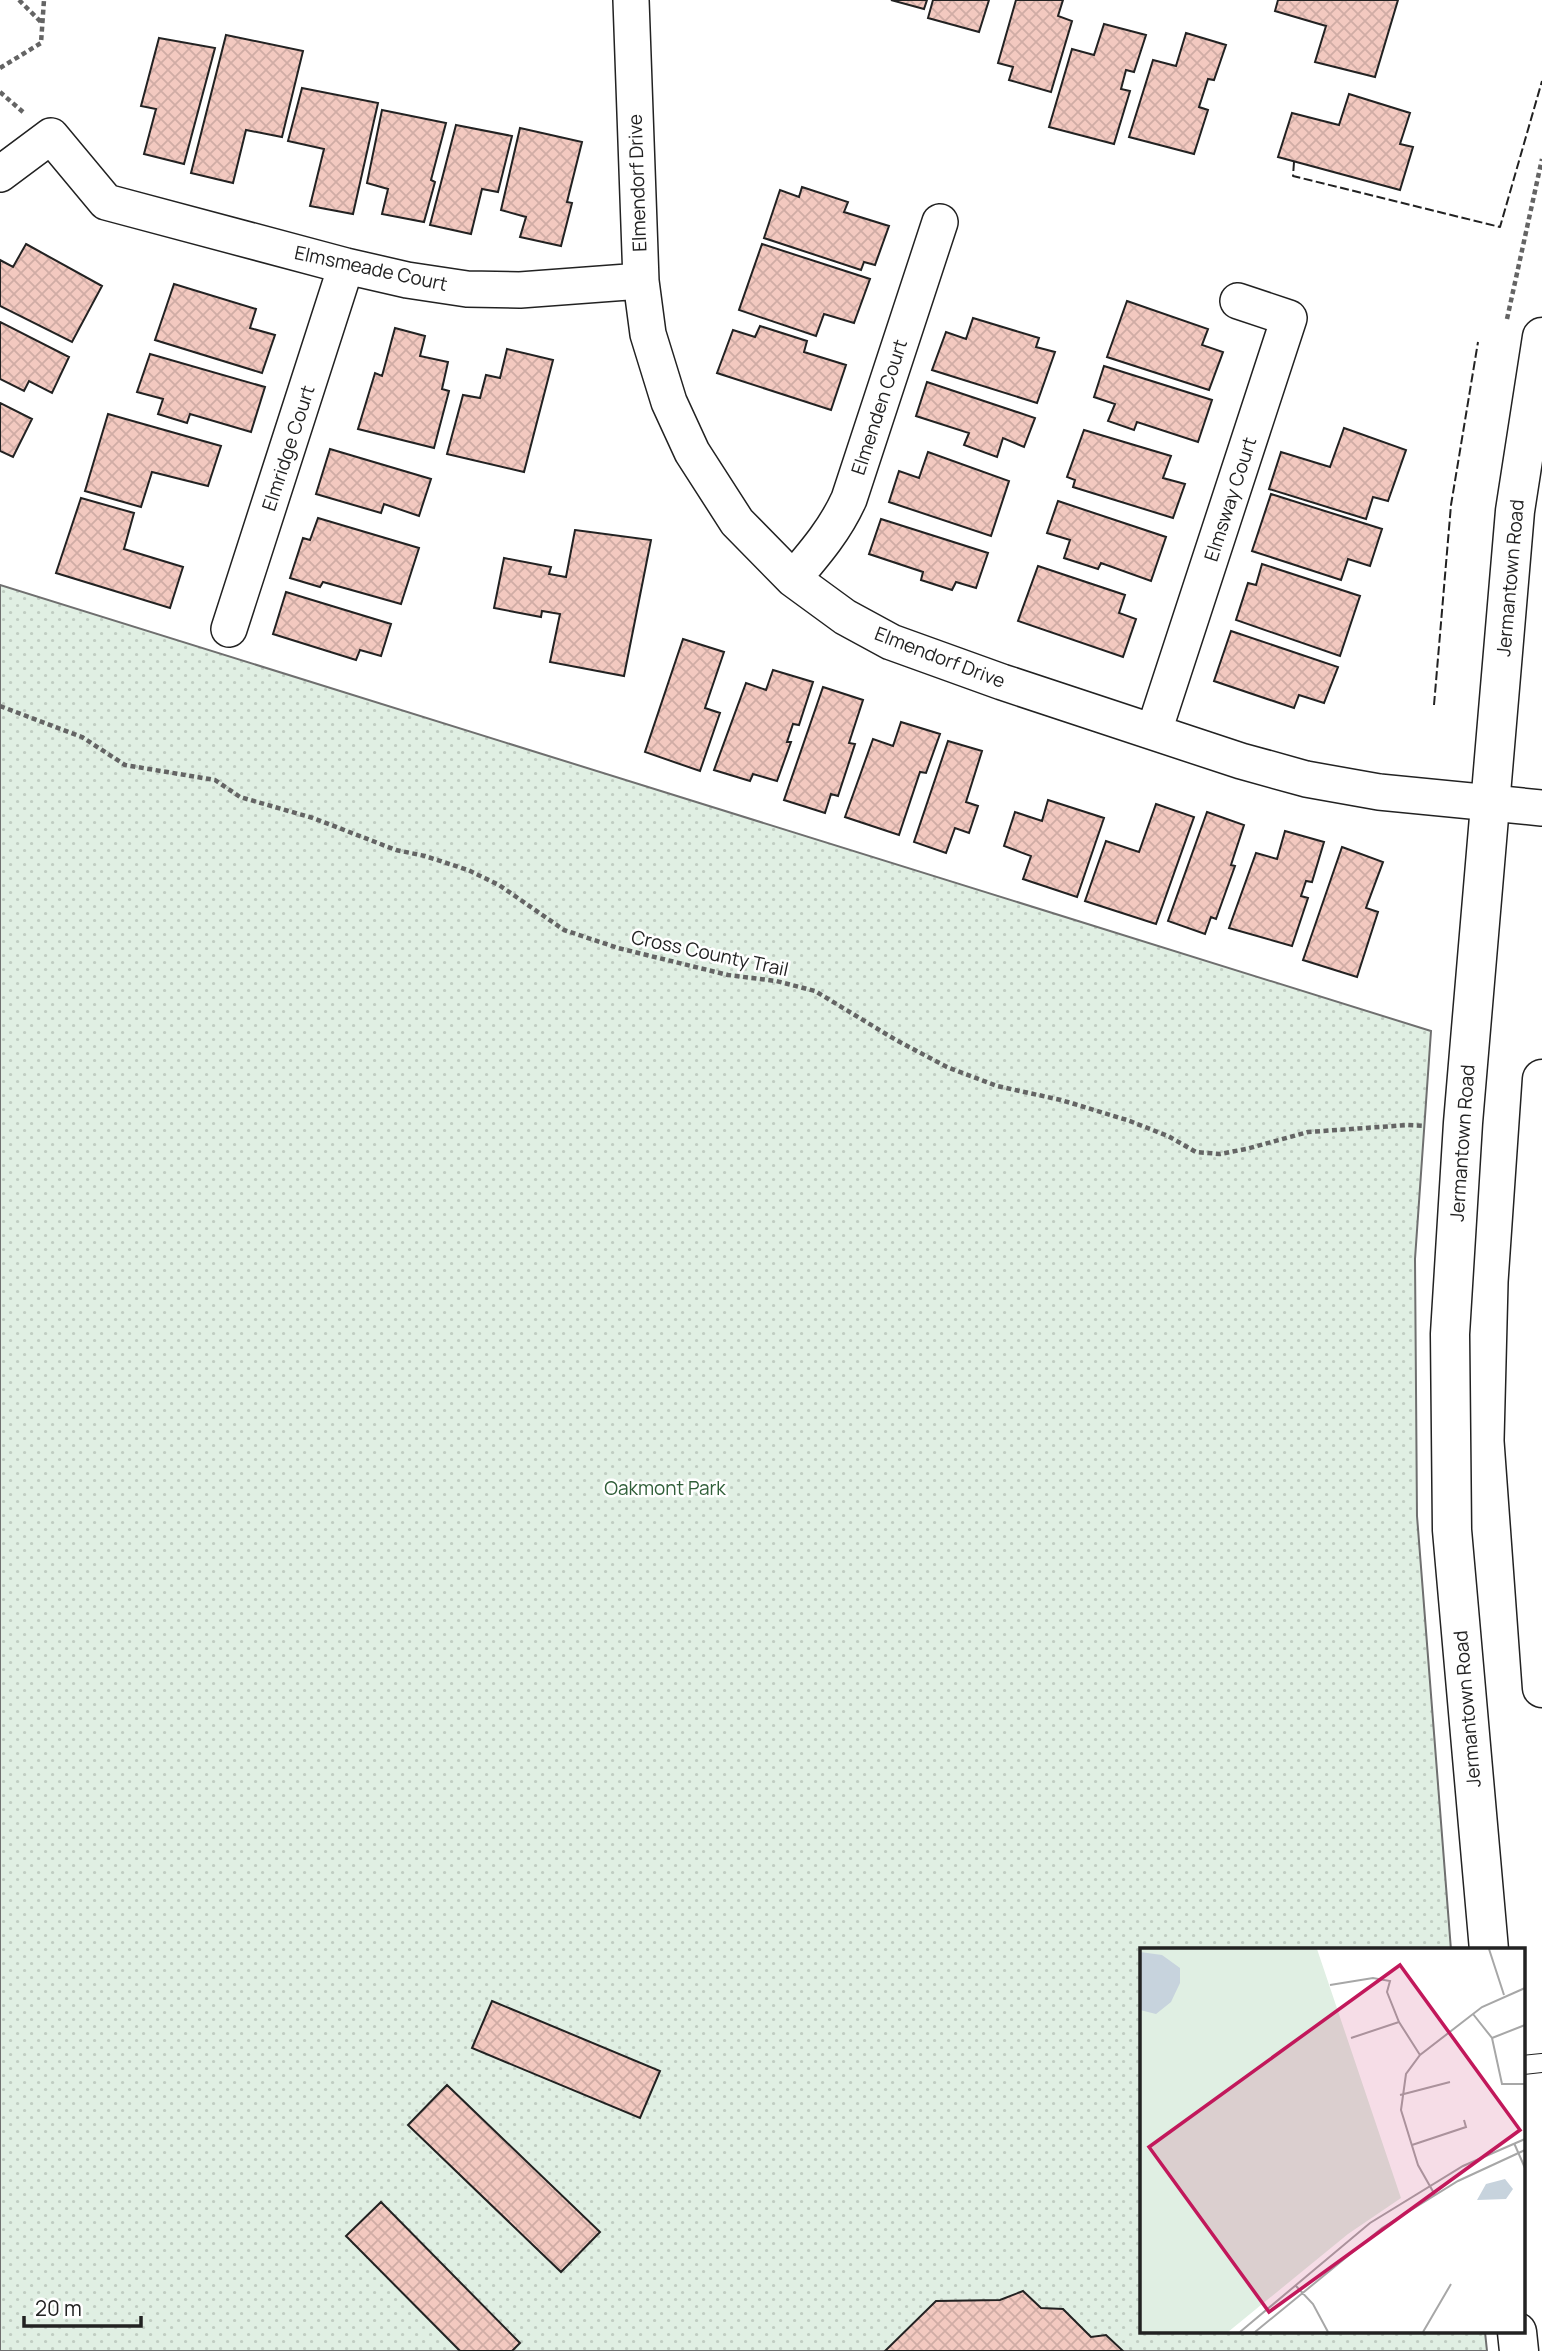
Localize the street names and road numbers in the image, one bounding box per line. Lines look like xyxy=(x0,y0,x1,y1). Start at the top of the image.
street label: Elmendorf Drive xyxy=(622,114,652,252)
street label: Elmsmeade Court xyxy=(292,239,450,297)
street label: Elmenden Court xyxy=(845,336,913,478)
street label: Elmridge Court xyxy=(255,382,321,514)
street label: Elmsway Court xyxy=(1198,433,1262,565)
street label: Jermantown Road xyxy=(1490,498,1530,658)
street label: Elmendorf Drive xyxy=(871,620,1009,694)
street label: Cross County Trail xyxy=(629,924,791,982)
street label: Jermantown Road xyxy=(1444,1064,1480,1222)
street label: Jermantown Road xyxy=(1447,1629,1487,1789)

